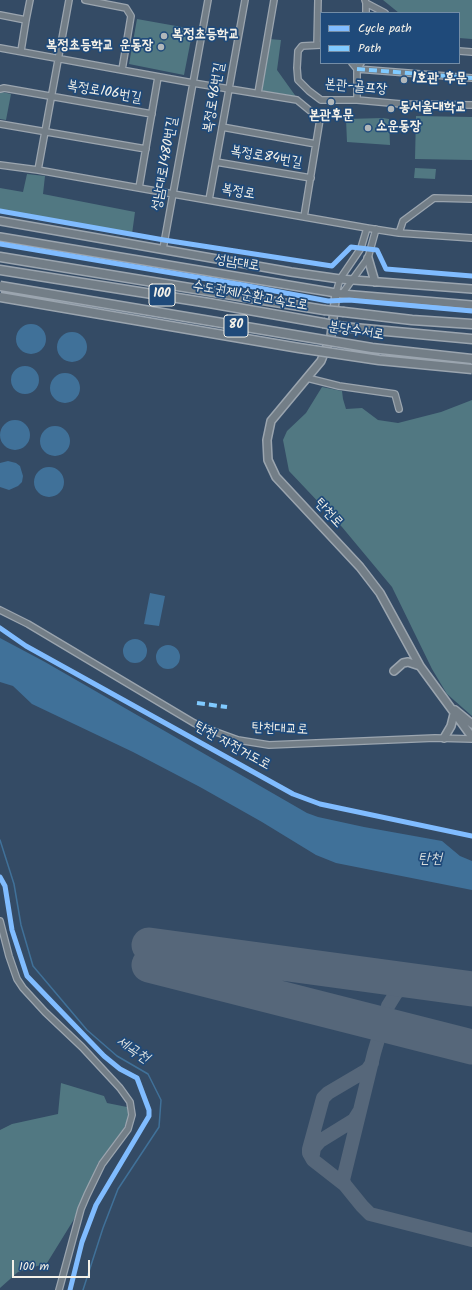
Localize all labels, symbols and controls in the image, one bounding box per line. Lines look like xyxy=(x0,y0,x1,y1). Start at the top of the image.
legend xyxy=(320,12,460,64)
text: Cycle path xyxy=(358,19,412,38)
place label: 복정초등학교 xyxy=(172,28,240,44)
marker: 복정초등학교 xyxy=(159,31,169,41)
place label: 복정초등학교 운동장 xyxy=(46,39,153,55)
text: Path xyxy=(358,39,381,58)
marker: 복정초등학교 운동장 xyxy=(156,42,166,52)
street label: 복정로96번길 xyxy=(201,62,229,134)
place label: 1호관 후문 xyxy=(412,72,467,88)
marker: 1호관 후문 xyxy=(399,75,409,85)
street label: 본관-골프장 xyxy=(324,77,388,99)
street label: 복정로106번길 xyxy=(65,78,143,108)
marker: 본관후문 xyxy=(326,97,336,107)
place label: 동서울대학교 xyxy=(399,101,467,117)
marker: 동서울대학교 xyxy=(386,104,396,114)
place label: 본관후문 xyxy=(308,109,354,125)
street label: 성남대로1480번길 xyxy=(149,116,183,212)
place label: 소운동장 xyxy=(376,120,421,136)
marker: 소운동장 xyxy=(363,123,373,133)
street label: 복정로84번길 xyxy=(229,143,303,173)
street label: 복정로 xyxy=(220,182,256,204)
street label: 성남대로 xyxy=(213,252,261,276)
street label: 수도권제1순환고속도로 xyxy=(191,279,309,315)
road number: 100 xyxy=(149,284,175,306)
road number: 80 xyxy=(224,315,248,337)
street label: 분당수서로 xyxy=(327,319,385,345)
street label: 탄천로 xyxy=(310,496,346,532)
street label: 탄천 자전거도로 xyxy=(191,719,273,775)
street label: 탄천대교로 xyxy=(252,721,308,739)
water label: 탄천 xyxy=(418,851,442,869)
water label: 세곡천 xyxy=(112,1034,152,1068)
scale bar xyxy=(14,1252,92,1278)
text: 100 m xyxy=(19,1257,49,1276)

